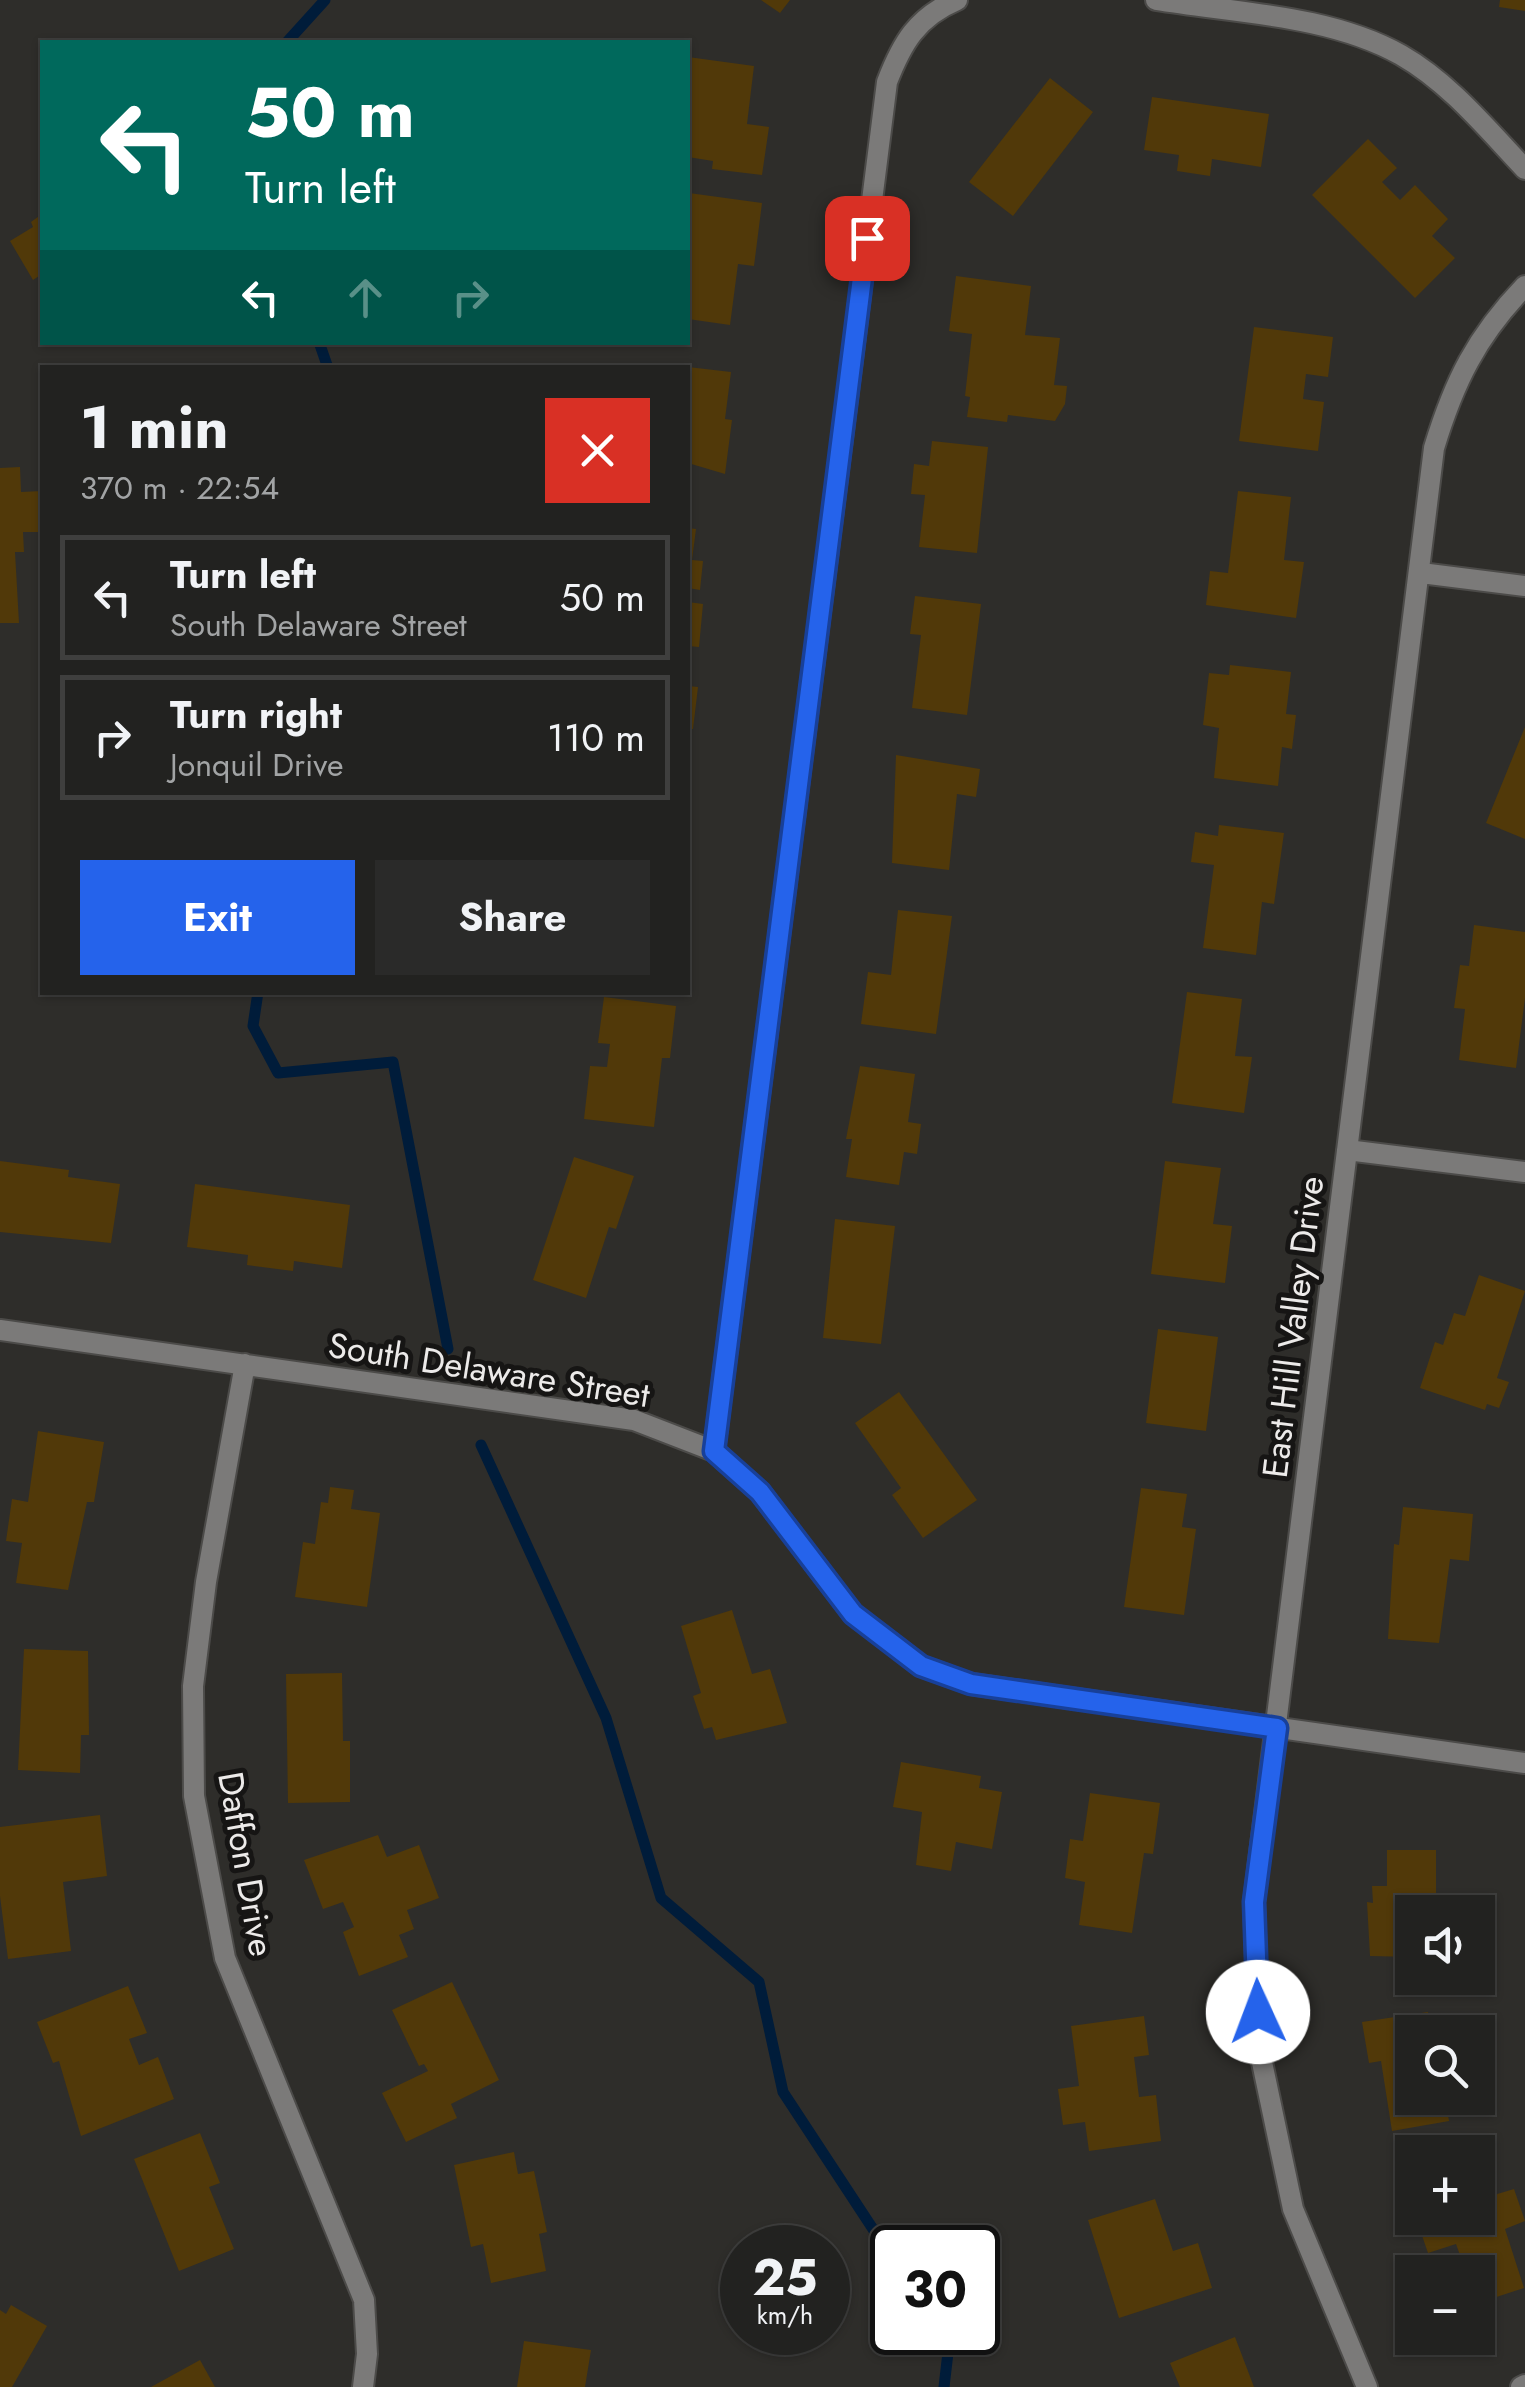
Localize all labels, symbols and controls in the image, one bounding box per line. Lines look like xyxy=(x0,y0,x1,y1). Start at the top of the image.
text: 50 m xyxy=(245,62,415,163)
icon: left xyxy=(80,80,210,210)
text: Turn left xyxy=(245,155,396,220)
pin xyxy=(825,196,910,281)
icon: arrive xyxy=(840,211,895,266)
icon: left xyxy=(233,270,288,325)
icon: ahead xyxy=(338,270,393,325)
icon: right xyxy=(443,270,498,325)
text: 1 min xyxy=(80,384,229,471)
button: close xyxy=(545,398,650,503)
text: 370 m · 22:54 xyxy=(80,465,279,511)
text: Turn left xyxy=(170,547,316,602)
icon: left xyxy=(85,570,140,625)
text: 50 m xyxy=(560,570,645,625)
text: South Delaware Street xyxy=(170,602,467,648)
text: Turn right xyxy=(170,687,342,742)
icon: right xyxy=(85,710,140,765)
text: 110 m xyxy=(547,710,645,765)
text: Jonquil Drive xyxy=(170,742,343,788)
button: Exit xyxy=(80,860,355,975)
button: Share xyxy=(375,860,650,975)
street label: East Hill Valley Drive xyxy=(1250,1173,1336,1481)
street label: South Delaware Street xyxy=(325,1320,654,1420)
street label: Daffon Drive xyxy=(205,1768,287,1960)
map controls xyxy=(1395,1895,1495,2355)
button: sound xyxy=(1395,1895,1495,1995)
position arrow xyxy=(1206,1960,1310,2064)
button: search xyxy=(1395,2015,1495,2115)
button: + xyxy=(1395,2135,1495,2235)
speed limit sign: 30 xyxy=(870,2225,1000,2355)
text: 25 xyxy=(752,2241,818,2314)
button: − xyxy=(1395,2255,1495,2355)
text: km/h xyxy=(757,2297,813,2333)

